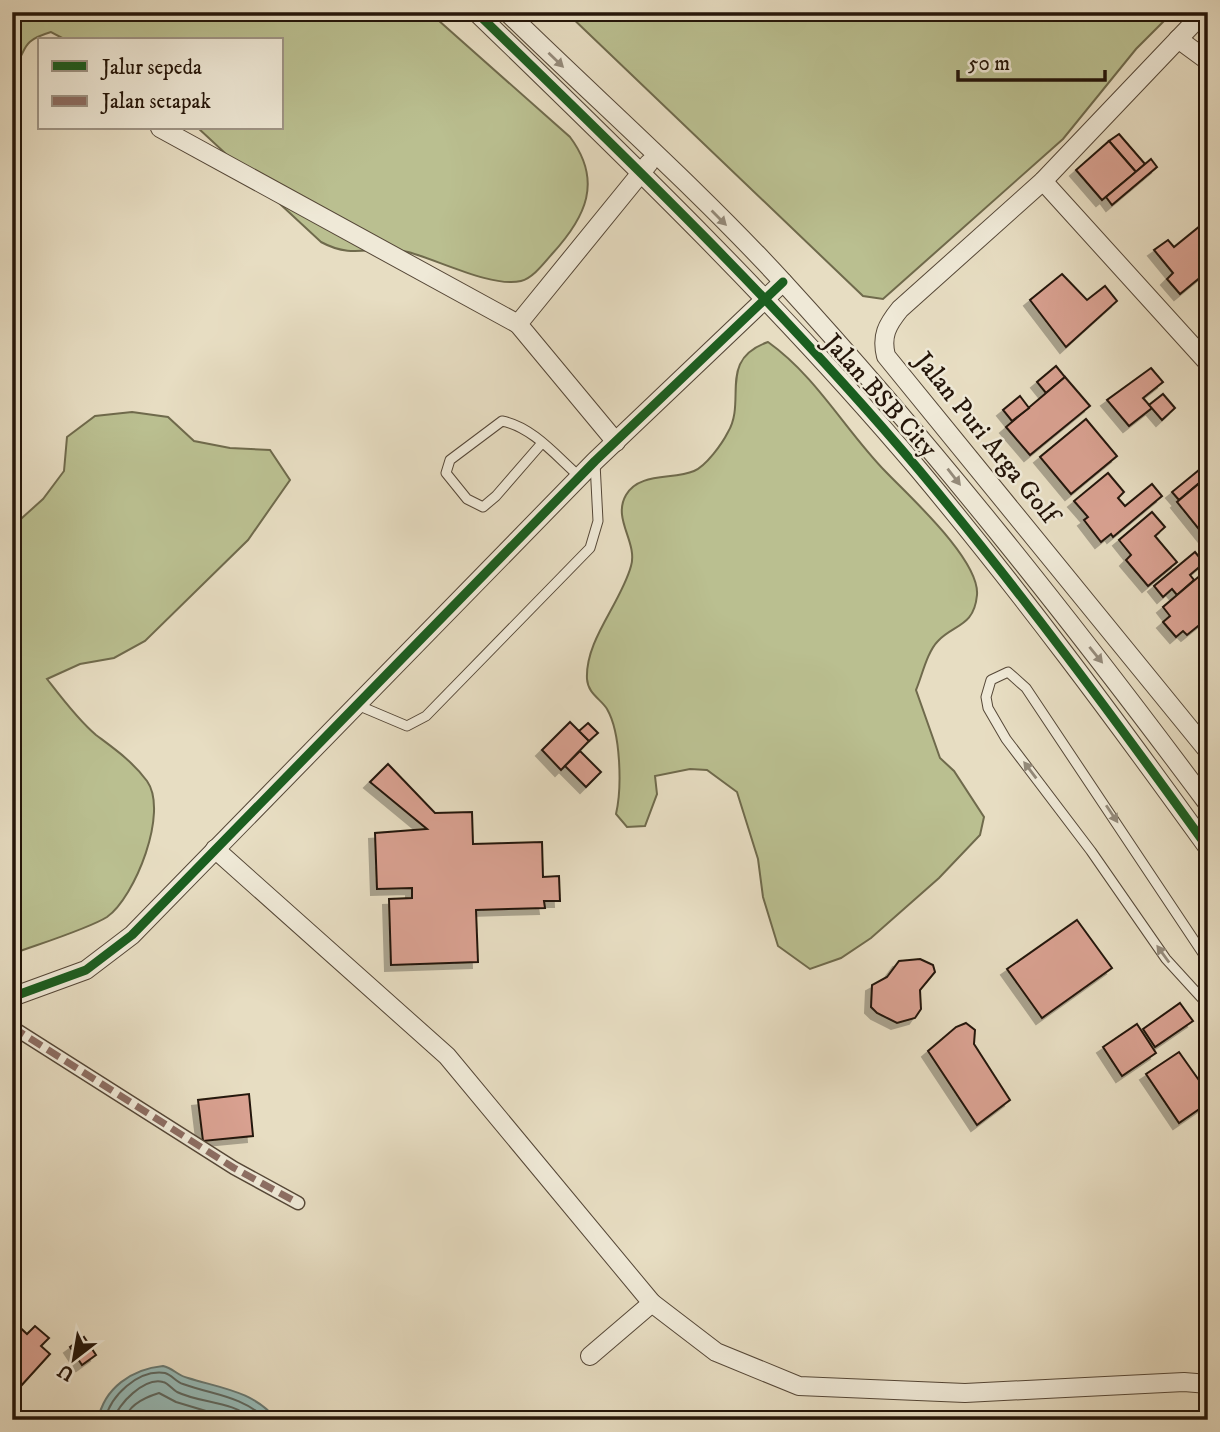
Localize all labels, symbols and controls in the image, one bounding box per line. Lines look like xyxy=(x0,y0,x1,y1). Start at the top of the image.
legend xyxy=(38,38,284,130)
scale bar xyxy=(958,38,1104,82)
text: 50 m xyxy=(968,51,1010,77)
one-way arrow xyxy=(548,52,564,68)
text: Jalur sepeda xyxy=(100,55,202,81)
text: Jalan setapak xyxy=(100,89,211,115)
one-way arrow xyxy=(711,210,728,227)
street label: Jalan BSB City xyxy=(814,326,945,465)
street label: Jalan Puri Arga Golf xyxy=(906,344,1067,533)
one-way arrow xyxy=(947,468,962,486)
one-way arrow xyxy=(1089,646,1104,664)
one-way arrow xyxy=(1023,761,1037,779)
one-way arrow xyxy=(1105,805,1119,823)
one-way arrow xyxy=(1156,945,1170,963)
north arrow xyxy=(38,1324,108,1394)
text: U xyxy=(54,1358,78,1386)

